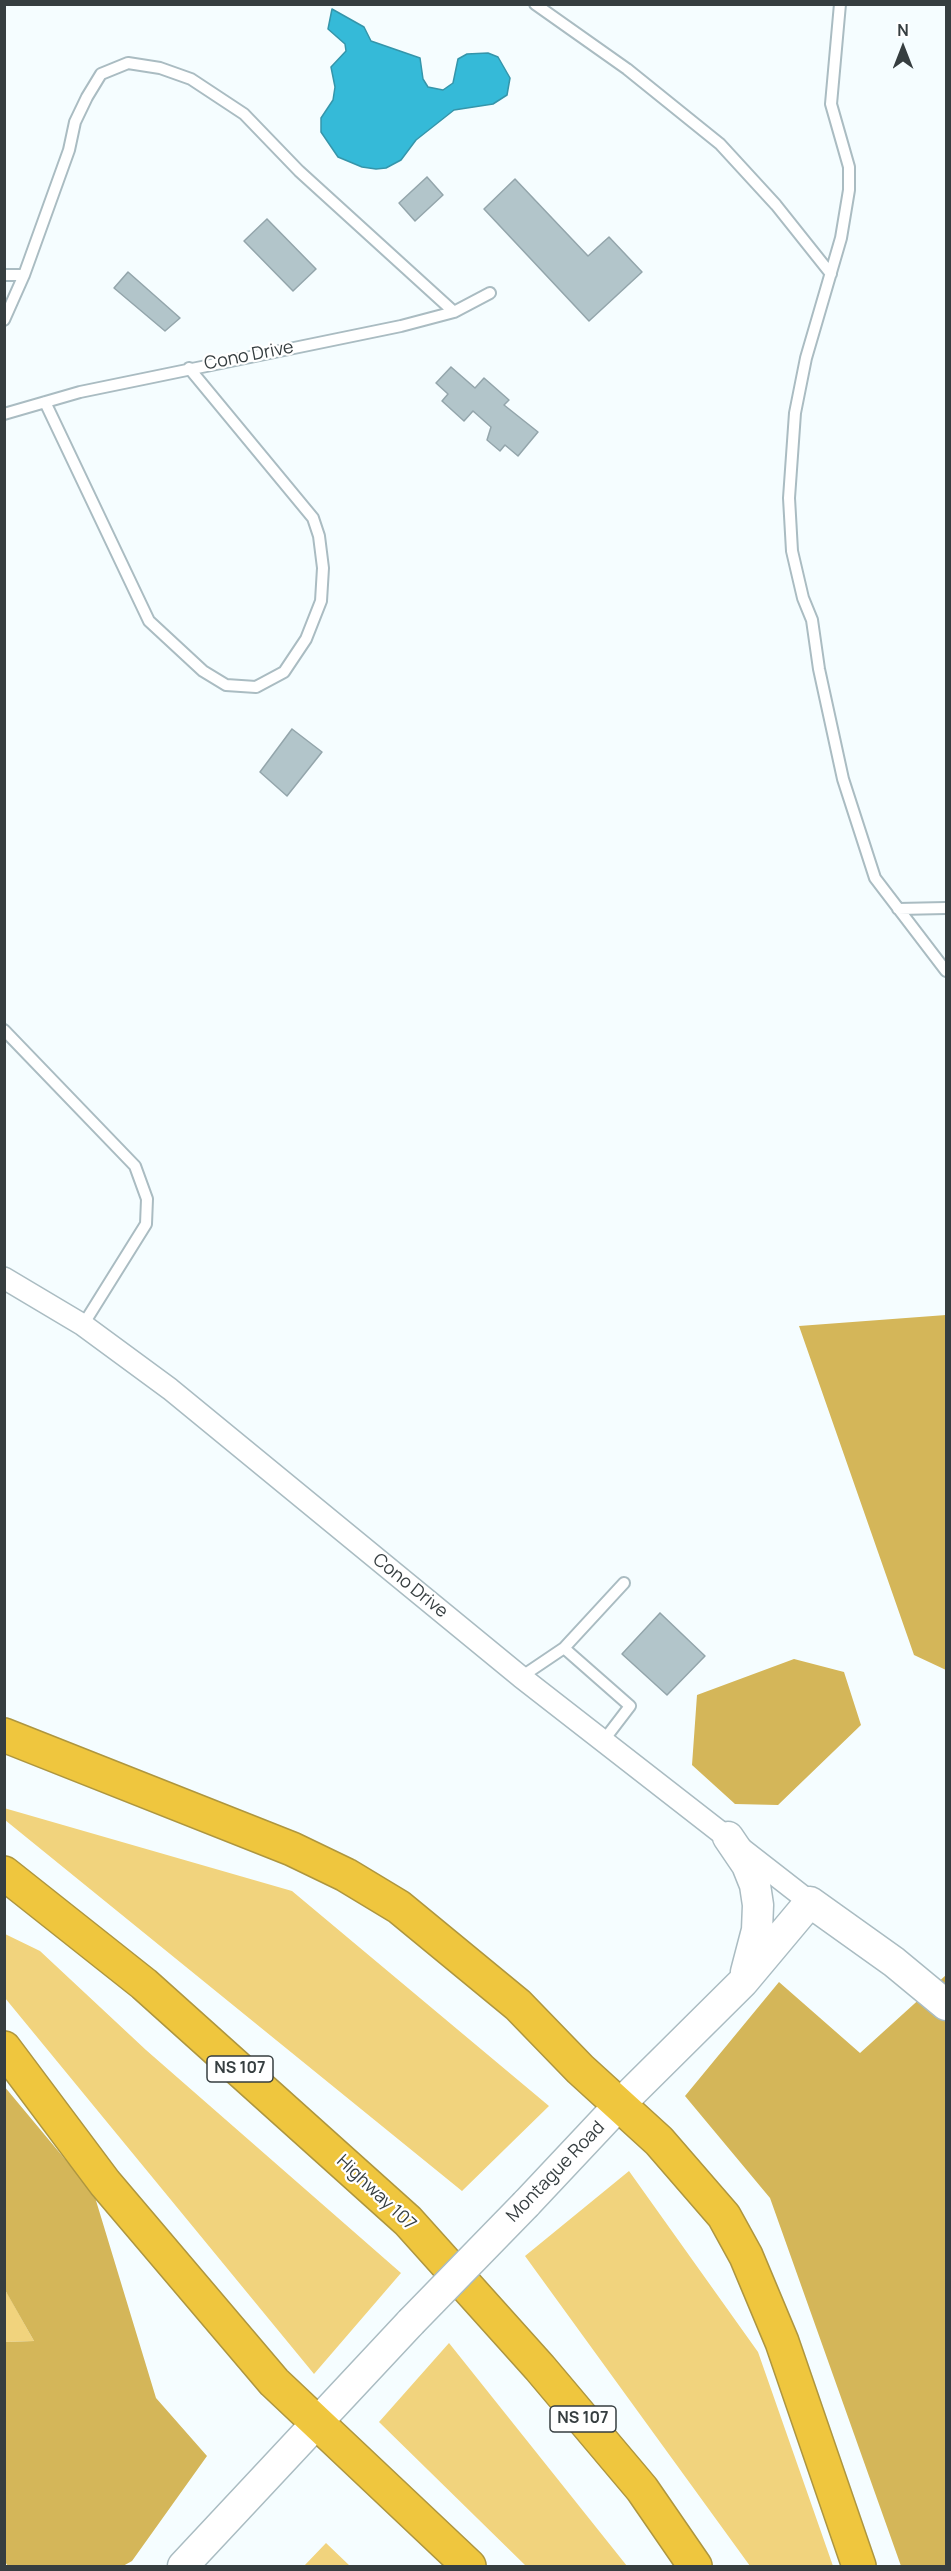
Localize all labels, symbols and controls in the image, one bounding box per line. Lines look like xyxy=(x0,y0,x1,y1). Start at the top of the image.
north arrow xyxy=(873,18,933,78)
text: N xyxy=(897,19,909,41)
street label: Cono Drive xyxy=(203,337,295,375)
street label: Cono Drive xyxy=(368,1549,452,1623)
road number: NS 107 xyxy=(207,2056,273,2082)
street label: Montague Road xyxy=(502,2117,610,2227)
street label: Highway 107 xyxy=(332,2151,420,2235)
road number: NS 107 xyxy=(550,2406,616,2432)

